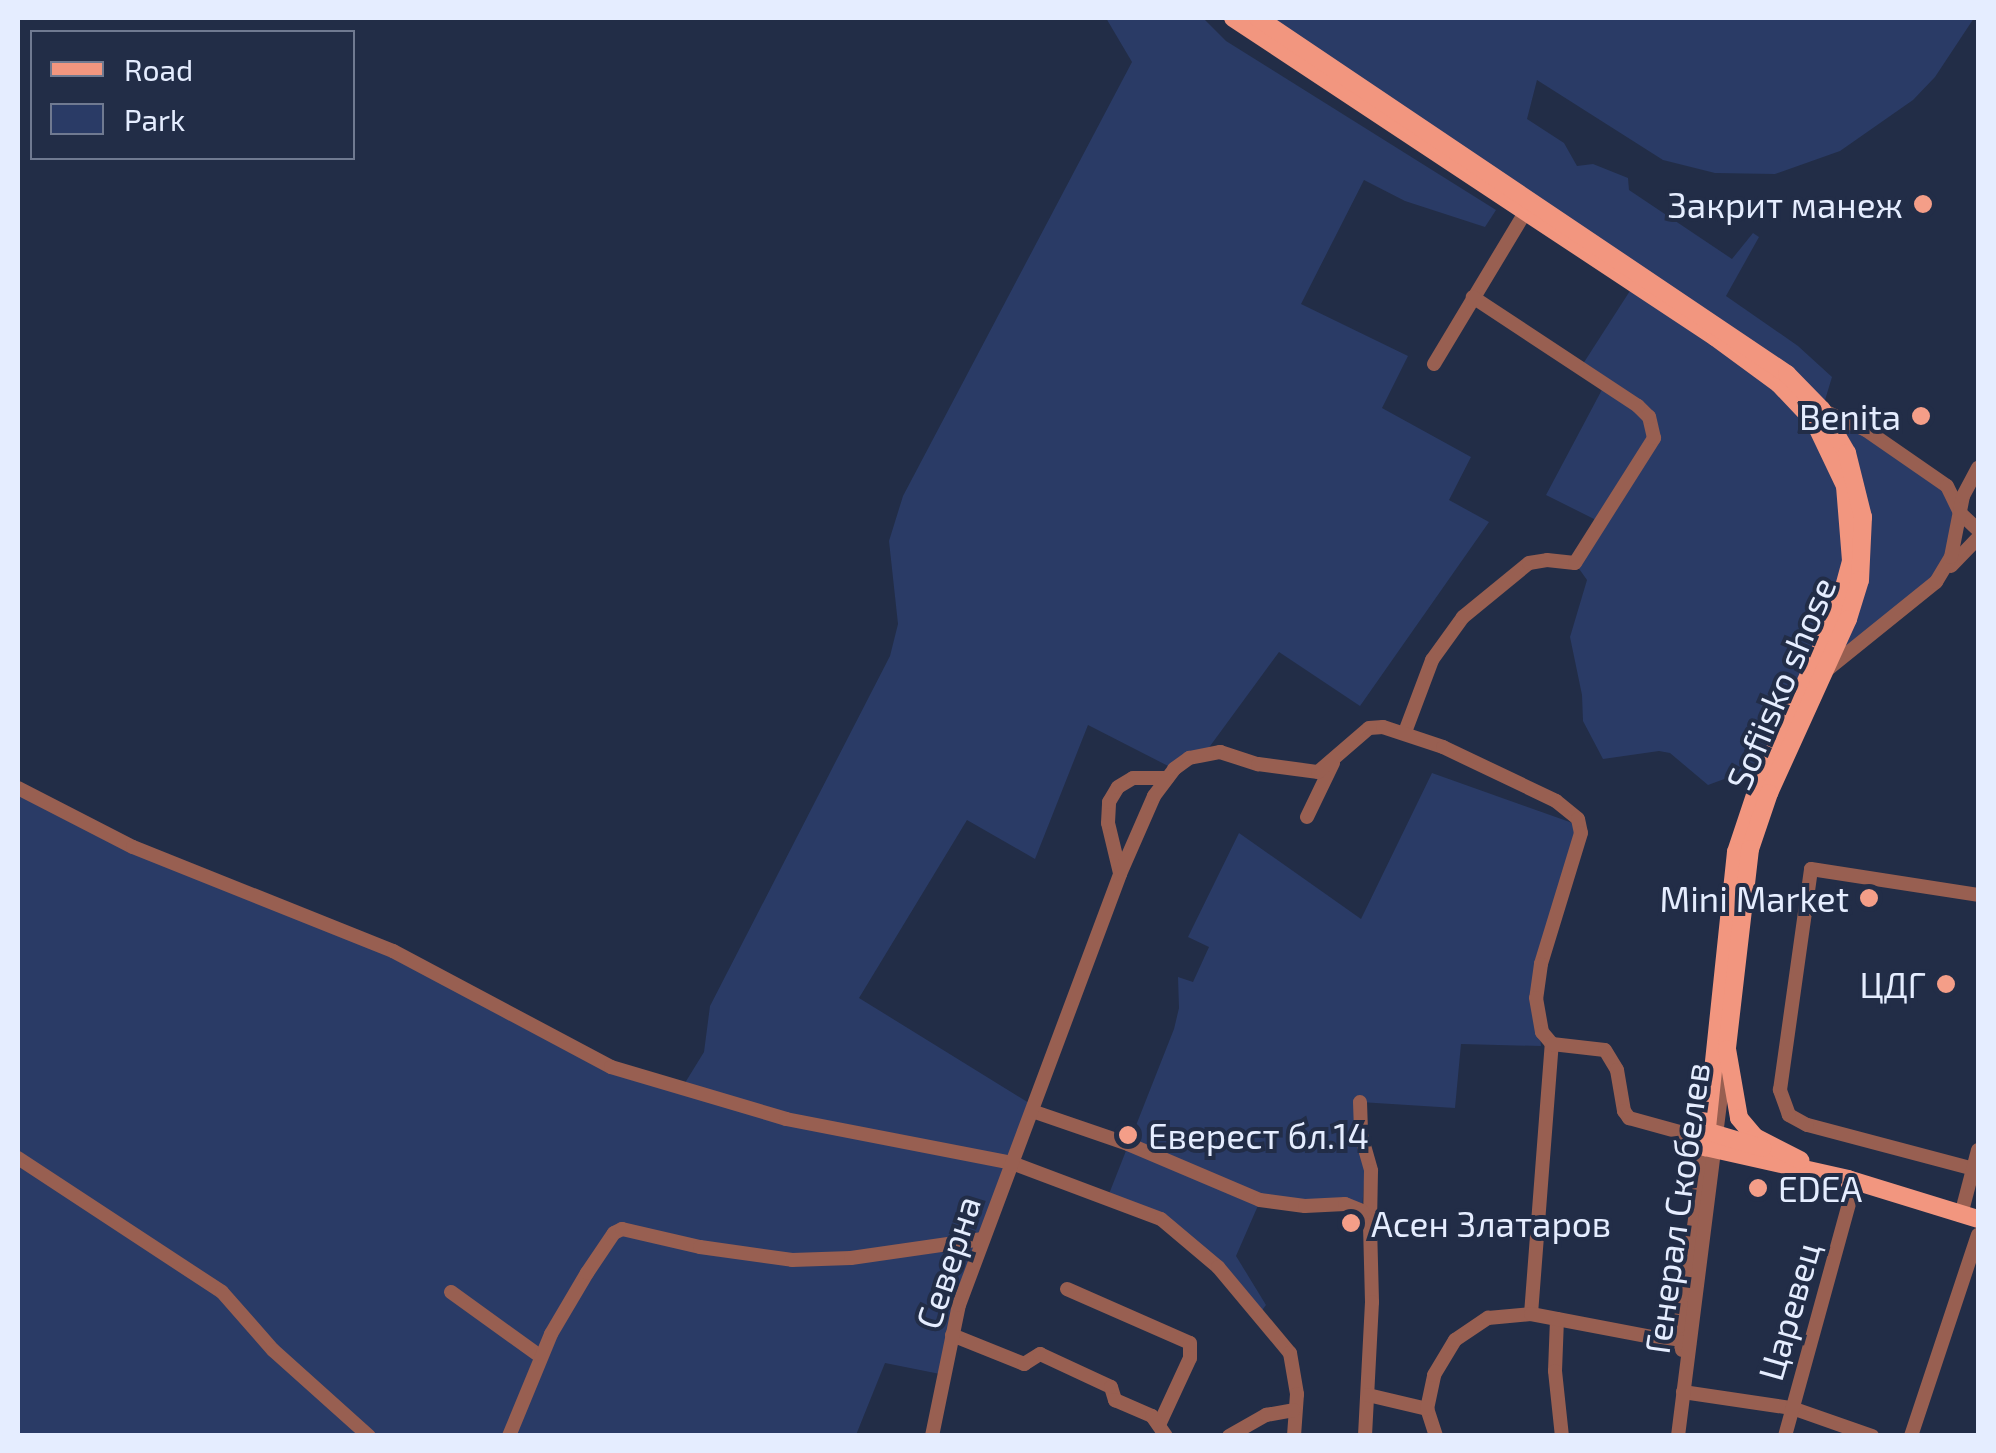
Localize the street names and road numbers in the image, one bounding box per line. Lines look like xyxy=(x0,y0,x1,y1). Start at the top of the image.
street label: Sofiisko shose xyxy=(1716,570,1844,796)
street label: Генерал Скобелев xyxy=(1635,1060,1717,1356)
street label: Северна xyxy=(906,1190,988,1334)
street label: Царевец xyxy=(1748,1237,1828,1385)

